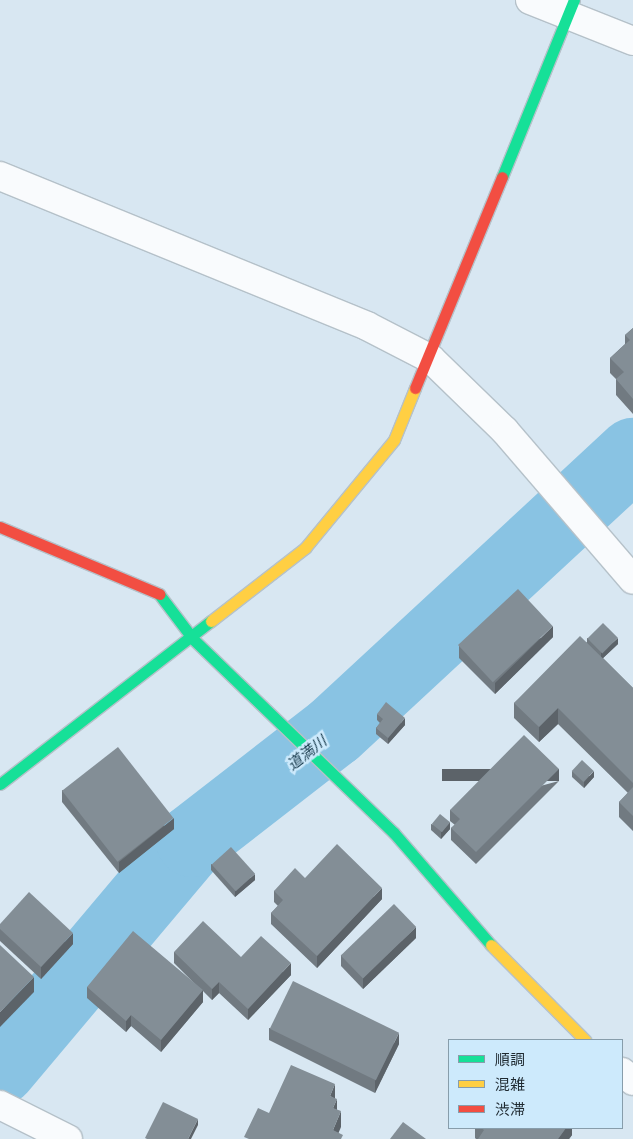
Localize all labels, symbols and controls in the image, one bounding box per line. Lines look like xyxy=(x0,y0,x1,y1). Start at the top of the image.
water label: 道満川 xyxy=(283,731,329,773)
legend xyxy=(448,1039,623,1129)
text: 順調 xyxy=(495,1048,525,1069)
text: 混雑 xyxy=(495,1073,525,1094)
text: 渋滞 xyxy=(495,1098,525,1119)

